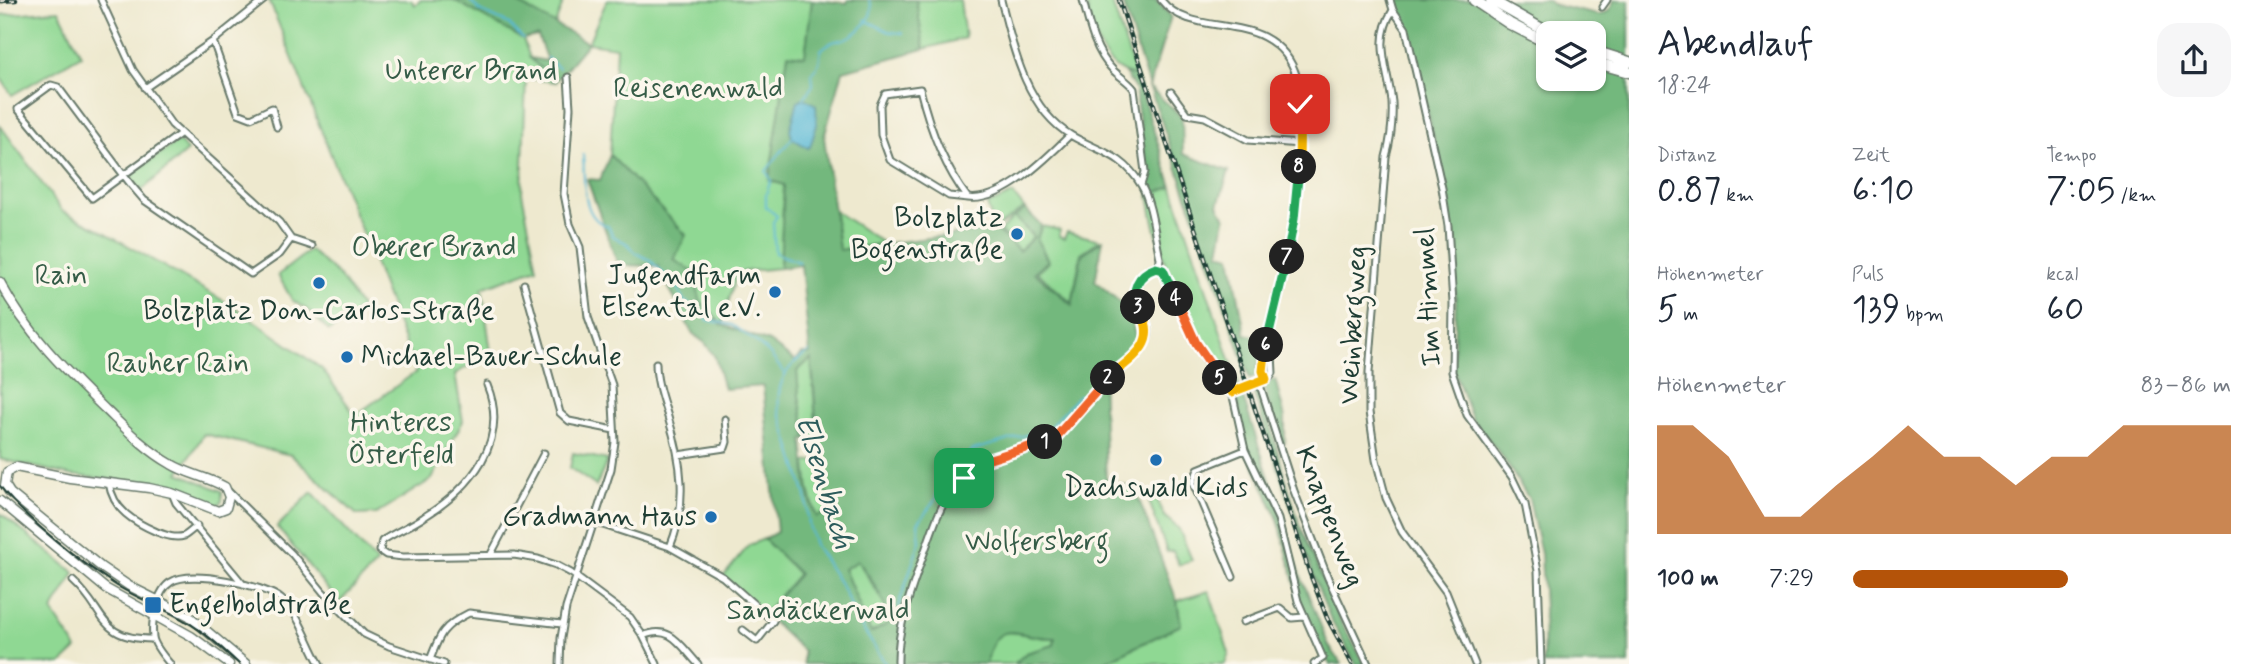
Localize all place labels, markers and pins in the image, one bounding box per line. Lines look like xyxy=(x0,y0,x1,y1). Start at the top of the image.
pin xyxy=(1270,74,1330,134)
pin: 8 xyxy=(1282,150,1316,184)
place label: Bolzplatz Bogenstraße xyxy=(851,200,1003,272)
marker: Bolzplatz Bogenstraße xyxy=(1009,226,1025,242)
pin: 7 xyxy=(1270,240,1304,274)
place label: Jugendfarm Elsental e.V. xyxy=(601,258,761,327)
marker: Bolzplatz Don-Carlos-Straße xyxy=(311,275,327,291)
pin: 4 xyxy=(1158,282,1194,316)
marker: Jugendfarm Elsental e.V. xyxy=(767,284,783,300)
pin: 3 xyxy=(1120,290,1156,324)
place label: Bolzplatz Don-Carlos-Straße xyxy=(143,293,495,330)
pin: 6 xyxy=(1248,328,1284,362)
place label: Michael-Bauer-Schule xyxy=(361,339,622,376)
marker: Michael-Bauer-Schule xyxy=(339,349,355,365)
pin: 2 xyxy=(1090,360,1126,396)
pin: 5 xyxy=(1202,360,1238,396)
pin: 1 xyxy=(1028,424,1062,460)
pin xyxy=(934,448,994,508)
marker: Dachswald Kids xyxy=(1148,452,1164,468)
place label: Dachswald Kids xyxy=(1064,470,1248,507)
place label: Gradmann Haus xyxy=(502,499,697,536)
marker: Gradmann Haus xyxy=(703,509,719,525)
place label: Engelboldstraße xyxy=(169,587,351,627)
marker: Engelboldstraße xyxy=(143,595,163,615)

